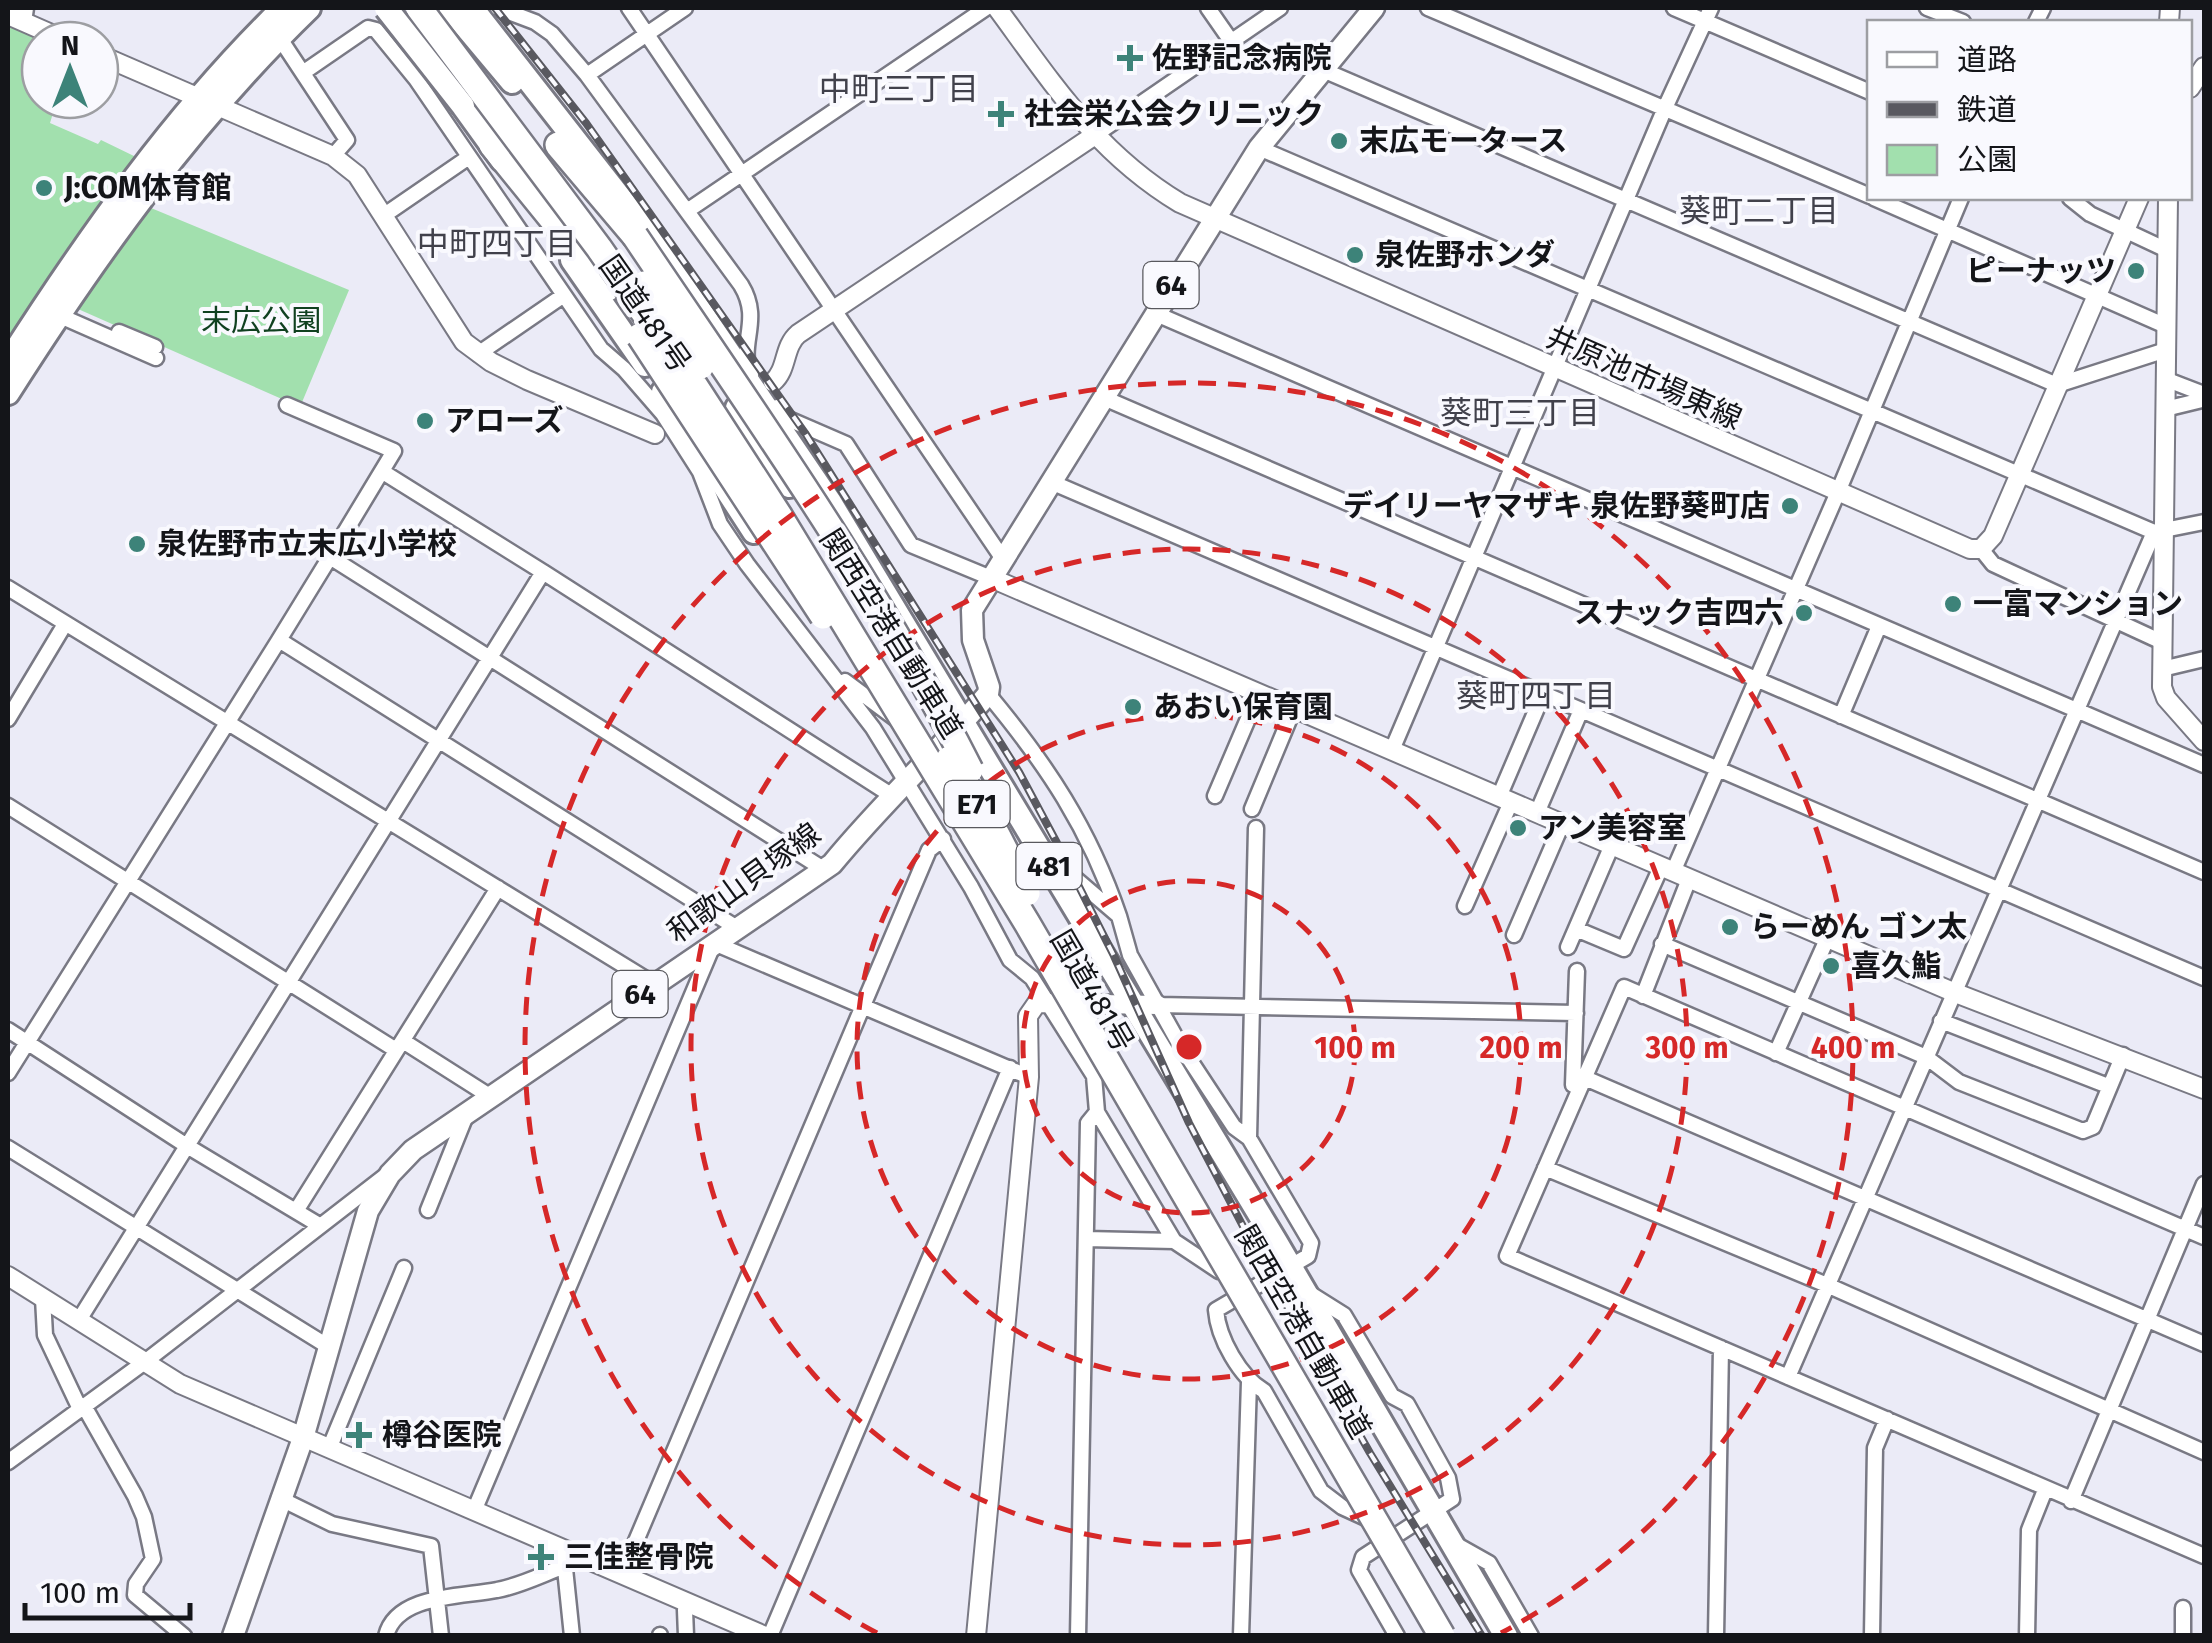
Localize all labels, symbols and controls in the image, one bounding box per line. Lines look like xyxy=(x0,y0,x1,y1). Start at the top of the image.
north arrow xyxy=(20,20,120,120)
legend xyxy=(1867,20,2192,200)
text: N xyxy=(61,29,79,62)
place label: 佐野記念病院 xyxy=(1152,40,1332,76)
text: 道路 xyxy=(1957,42,2017,78)
marker: 佐野記念病院 xyxy=(1117,45,1143,71)
district label: 中町三丁目 xyxy=(819,70,979,108)
text: 鉄道 xyxy=(1957,92,2017,128)
place label: 社会栄公会クリニック xyxy=(1024,96,1324,132)
marker: 社会栄公会クリニック xyxy=(988,101,1014,127)
place label: 末広モータース xyxy=(1359,123,1568,159)
marker: 末広モータース xyxy=(1328,130,1350,152)
text: 公園 xyxy=(1957,142,2017,178)
place label: J:COM体育館 xyxy=(63,170,231,206)
marker: J:COM体育館 xyxy=(33,177,55,199)
district label: 葵町二丁目 xyxy=(1679,192,1839,230)
district label: 中町四丁目 xyxy=(417,225,577,263)
place label: 泉佐野ホンダ xyxy=(1375,237,1555,273)
marker: 泉佐野ホンダ xyxy=(1344,244,1366,266)
street label: 国道481号 xyxy=(592,249,698,379)
place label: ピーナッツ xyxy=(1966,253,2116,289)
marker: ピーナッツ xyxy=(2125,260,2147,282)
road number: 64 xyxy=(1144,262,1198,308)
park label: 末広公園 xyxy=(201,303,321,339)
street label: 井原池市場東線 xyxy=(1541,319,1747,437)
district label: 葵町三丁目 xyxy=(1440,394,1600,432)
place label: アローズ xyxy=(445,403,564,439)
marker: アローズ xyxy=(414,410,436,432)
place label: デイリーヤマザキ 泉佐野葵町店 xyxy=(1343,488,1770,524)
marker: デイリーヤマザキ 泉佐野葵町店 xyxy=(1779,495,1801,517)
street label: 関西空港自動車道 xyxy=(812,523,970,745)
place label: 泉佐野市立末広小学校 xyxy=(157,526,457,562)
marker: 泉佐野市立末広小学校 xyxy=(126,533,148,555)
place label: 一富マンション xyxy=(1973,586,2183,622)
marker: 一富マンション xyxy=(1942,593,1964,615)
place label: スナック吉四六 xyxy=(1574,595,1784,631)
marker: スナック吉四六 xyxy=(1793,602,1815,624)
district label: 葵町四丁目 xyxy=(1456,677,1616,715)
place label: あおい保育園 xyxy=(1153,689,1333,725)
marker: あおい保育園 xyxy=(1122,696,1144,718)
road number: E71 xyxy=(944,781,1010,827)
place label: アン美容室 xyxy=(1538,810,1687,846)
street label: 和歌山貝塚線 xyxy=(661,816,827,950)
marker: アン美容室 xyxy=(1507,817,1529,839)
road number: 481 xyxy=(1016,843,1082,889)
place label: らーめん ゴン太 xyxy=(1750,909,1967,945)
marker: らーめん ゴン太 xyxy=(1719,916,1741,938)
street label: 国道481号 xyxy=(1043,924,1141,1058)
place label: 喜久鮨 xyxy=(1851,948,1941,984)
marker: 喜久鮨 xyxy=(1820,955,1842,977)
road number: 64 xyxy=(612,971,668,1017)
centre of rings xyxy=(1171,1029,1207,1065)
text: 100 m xyxy=(1314,1030,1396,1066)
text: 200 m xyxy=(1479,1030,1563,1066)
text: 300 m xyxy=(1644,1030,1729,1066)
text: 400 m xyxy=(1811,1030,1895,1066)
street label: 関西空港自動車道 xyxy=(1227,1219,1379,1445)
place label: 樽谷医院 xyxy=(382,1417,502,1453)
marker: 樽谷医院 xyxy=(346,1422,372,1448)
place label: 三佳整骨院 xyxy=(564,1539,714,1575)
marker: 三佳整骨院 xyxy=(528,1544,554,1570)
scale bar xyxy=(25,1558,190,1620)
text: 100 m xyxy=(40,1575,120,1611)

